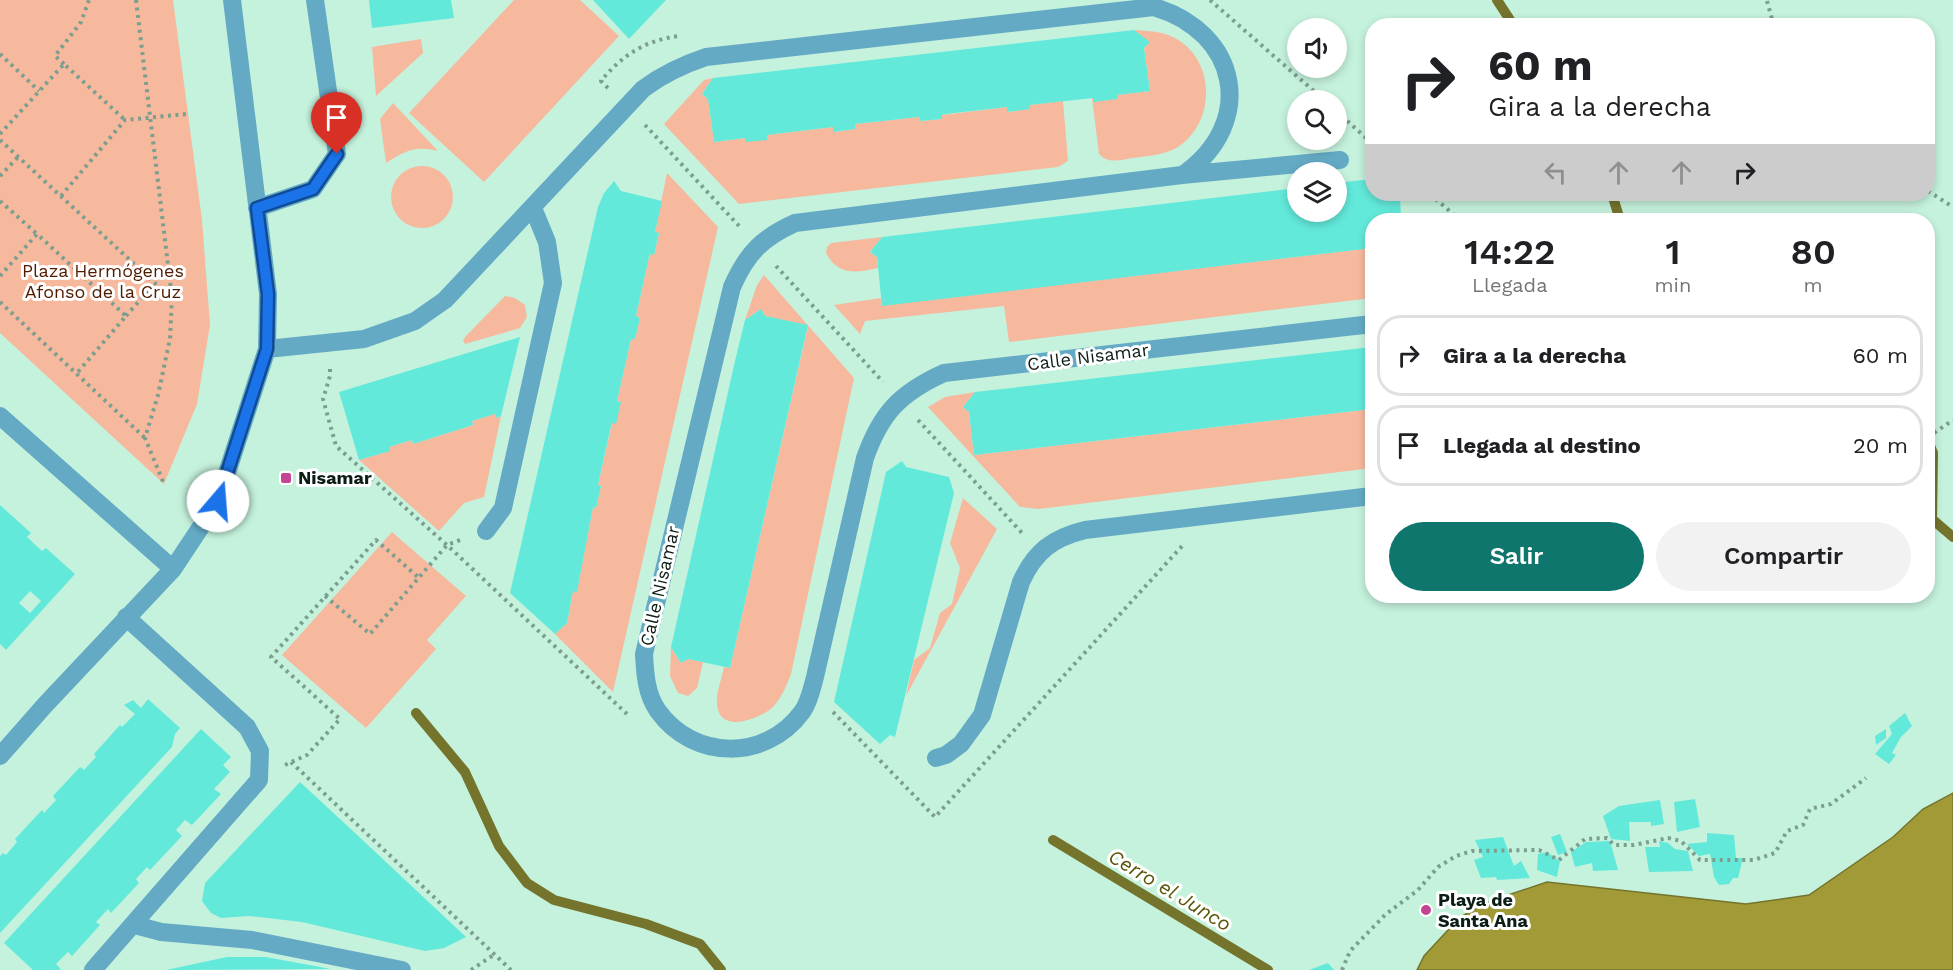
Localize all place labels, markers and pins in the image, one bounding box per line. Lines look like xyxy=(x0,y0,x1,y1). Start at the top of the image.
pin xyxy=(311,92,362,154)
place label: Nisamar xyxy=(298,467,372,488)
marker: Nisamar xyxy=(279,471,293,485)
place label: Playa de Santa Ana xyxy=(1438,889,1528,931)
marker: Playa de Santa Ana xyxy=(1419,903,1433,917)

